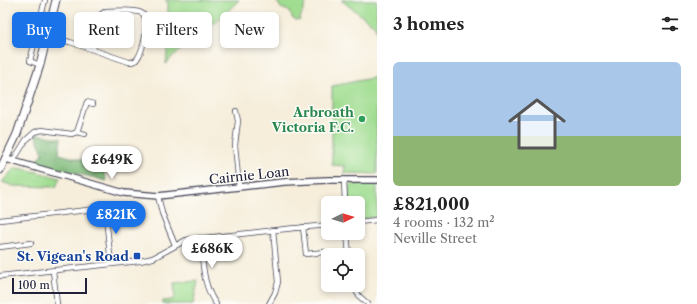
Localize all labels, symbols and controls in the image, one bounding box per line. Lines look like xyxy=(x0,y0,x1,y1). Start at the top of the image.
chip: Buy xyxy=(12,12,66,48)
chip: Rent xyxy=(74,12,134,48)
chip: Filters xyxy=(142,12,212,48)
chip: New xyxy=(220,12,279,48)
icon: filters xyxy=(659,13,681,35)
text: 3 homes xyxy=(393,14,464,34)
icon: home xyxy=(501,88,573,160)
place label: Arbroath Victoria F.C. xyxy=(271,104,354,135)
marker: Arbroath Victoria F.C. xyxy=(357,114,367,124)
pin: £649K xyxy=(84,146,140,180)
text: £649K xyxy=(91,151,133,167)
street label: Cairnie Loan xyxy=(208,163,290,187)
text: £821,000 xyxy=(393,194,470,214)
north arrow xyxy=(321,196,365,240)
map controls xyxy=(321,196,365,292)
pin: £821K xyxy=(88,201,144,235)
text: £821K xyxy=(96,206,136,222)
text: 4 rooms · 132 m² xyxy=(393,214,495,230)
text: Neville Street xyxy=(393,230,477,246)
pin: £686K xyxy=(184,235,240,269)
text: £686K xyxy=(191,240,233,256)
place label: St. Vigean's Road xyxy=(17,248,129,264)
button: locate xyxy=(321,248,365,292)
marker: St. Vigean's Road xyxy=(132,251,142,261)
scale bar xyxy=(12,276,87,295)
text: 100 m xyxy=(18,278,50,292)

